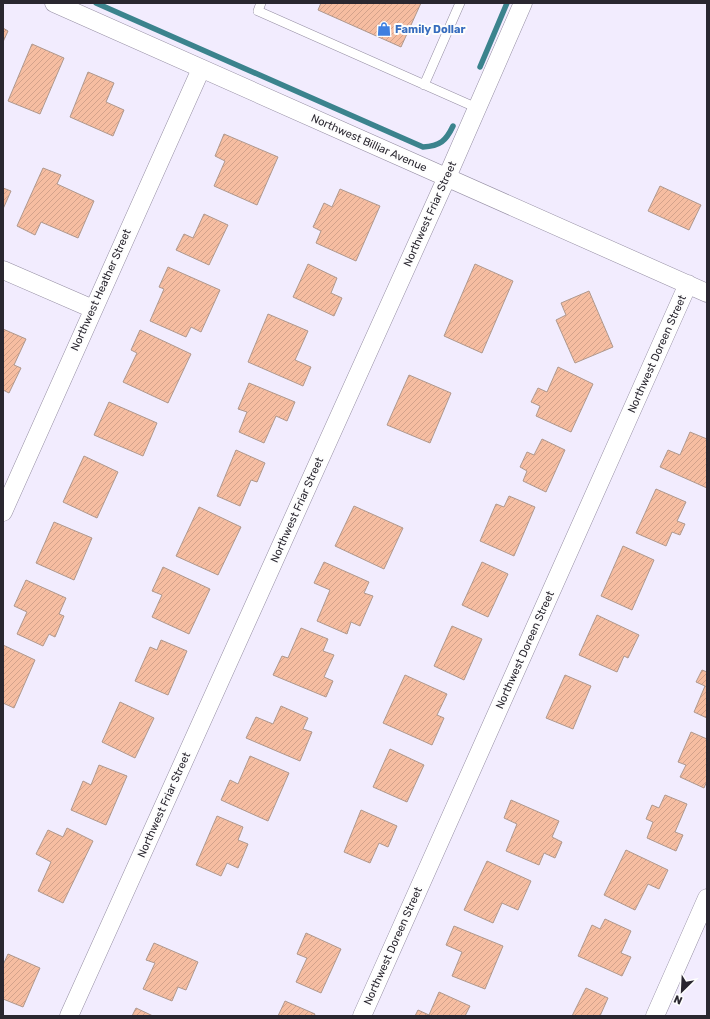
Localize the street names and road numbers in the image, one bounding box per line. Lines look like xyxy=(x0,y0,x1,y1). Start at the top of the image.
street label: Northwest Billiar Avenue xyxy=(309,112,429,174)
street label: Northwest Friar Street xyxy=(401,159,459,269)
street label: Northwest Heather Street xyxy=(68,226,134,353)
street label: Northwest Doreen Street xyxy=(625,292,689,415)
street label: Northwest Friar Street xyxy=(268,455,326,565)
street label: Northwest Doreen Street xyxy=(493,588,557,711)
street label: Northwest Friar Street xyxy=(135,750,193,860)
street label: Northwest Doreen Street xyxy=(361,884,425,1007)

